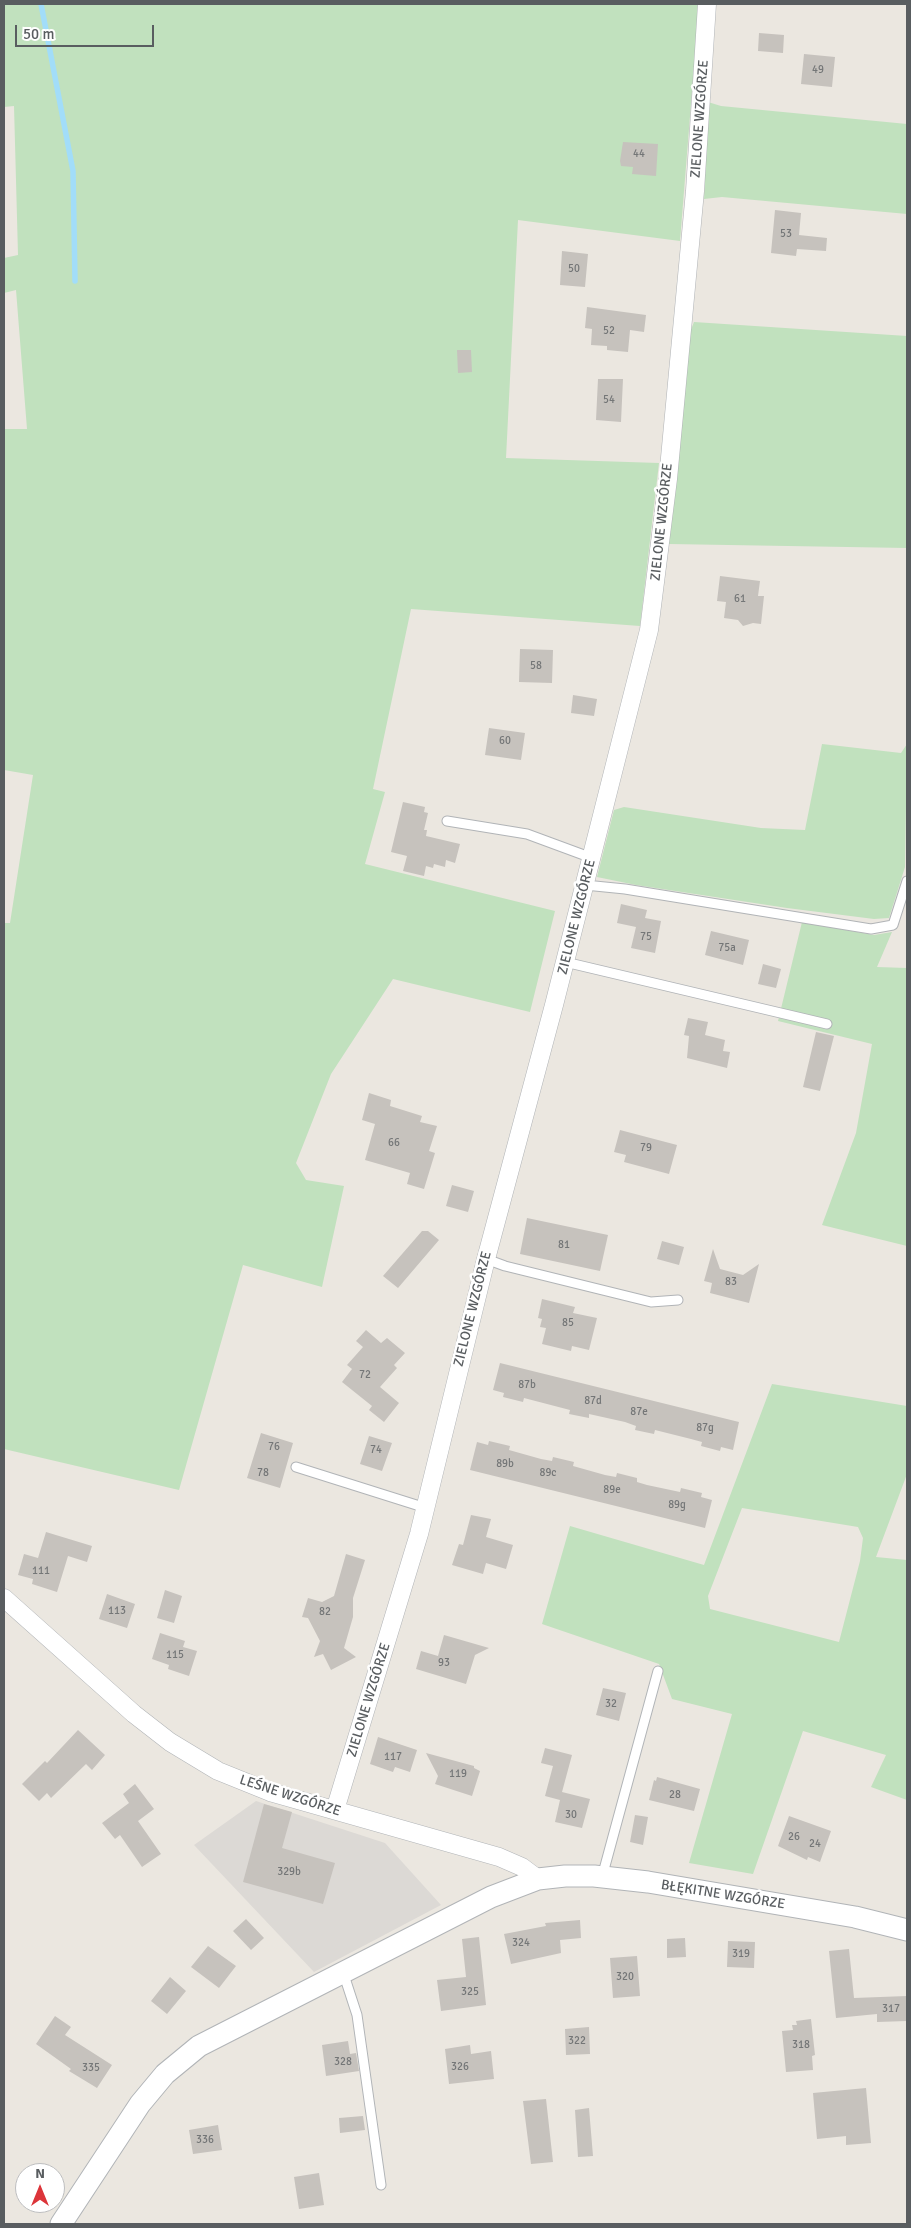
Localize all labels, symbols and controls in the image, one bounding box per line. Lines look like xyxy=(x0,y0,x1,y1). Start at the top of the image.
scale bar xyxy=(18,15,156,47)
text: 50 m xyxy=(23,25,54,43)
street label: ZIELONE WZGÓRZE xyxy=(687,59,713,179)
house number: 49 xyxy=(812,63,824,77)
house number: 44 xyxy=(633,147,645,161)
house number: 53 xyxy=(780,227,792,241)
house number: 50 xyxy=(568,262,580,276)
house number: 52 xyxy=(603,324,615,338)
house number: 54 xyxy=(603,393,615,407)
street label: ZIELONE WZGÓRZE xyxy=(647,462,677,582)
house number: 61 xyxy=(734,592,746,606)
house number: 58 xyxy=(530,659,542,673)
house number: 60 xyxy=(499,734,511,748)
street label: ZIELONE WZGÓRZE xyxy=(555,858,599,976)
house number: 75 xyxy=(640,930,652,944)
house number: 75a xyxy=(718,941,736,955)
house number: 66 xyxy=(388,1136,400,1150)
house number: 79 xyxy=(640,1141,652,1155)
house number: 81 xyxy=(558,1238,570,1252)
street label: ZIELONE WZGÓRZE xyxy=(451,1250,495,1368)
house number: 83 xyxy=(725,1275,737,1289)
house number: 85 xyxy=(562,1316,574,1330)
house number: 72 xyxy=(359,1368,371,1382)
house number: 87b xyxy=(518,1378,536,1392)
house number: 87d xyxy=(584,1394,602,1408)
house number: 87e xyxy=(630,1405,648,1419)
house number: 87g xyxy=(696,1421,714,1435)
house number: 76 xyxy=(268,1440,280,1454)
house number: 74 xyxy=(370,1443,382,1457)
house number: 89b xyxy=(496,1457,514,1471)
house number: 78 xyxy=(257,1466,269,1480)
house number: 89c xyxy=(539,1466,557,1480)
house number: 89e xyxy=(603,1483,621,1497)
house number: 89g xyxy=(668,1498,686,1512)
house number: 111 xyxy=(32,1564,50,1578)
house number: 113 xyxy=(108,1604,126,1618)
house number: 82 xyxy=(319,1605,331,1619)
street label: ZIELONE WZGÓRZE xyxy=(344,1641,394,1759)
house number: 115 xyxy=(166,1648,184,1662)
house number: 93 xyxy=(438,1656,450,1670)
house number: 32 xyxy=(605,1697,617,1711)
house number: 117 xyxy=(384,1750,402,1764)
house number: 119 xyxy=(449,1767,467,1781)
street label: LEŚNE WZGÓRZE xyxy=(237,1772,343,1820)
house number: 28 xyxy=(669,1788,681,1802)
house number: 30 xyxy=(565,1808,577,1822)
house number: 26 xyxy=(788,1830,800,1844)
house number: 24 xyxy=(809,1837,821,1851)
house number: 329b xyxy=(277,1865,301,1879)
street label: BŁĘKITNE WZGÓRZE xyxy=(660,1877,786,1913)
house number: 324 xyxy=(512,1936,530,1950)
house number: 319 xyxy=(732,1947,750,1961)
house number: 320 xyxy=(616,1970,634,1984)
house number: 325 xyxy=(461,1985,479,1999)
house number: 317 xyxy=(882,2002,900,2016)
house number: 322 xyxy=(568,2034,586,2048)
house number: 318 xyxy=(792,2038,810,2052)
house number: 328 xyxy=(334,2055,352,2069)
house number: 326 xyxy=(451,2060,469,2074)
house number: 335 xyxy=(82,2061,100,2075)
house number: 336 xyxy=(196,2133,214,2147)
north arrow xyxy=(15,2163,65,2213)
text: N xyxy=(35,2165,45,2182)

